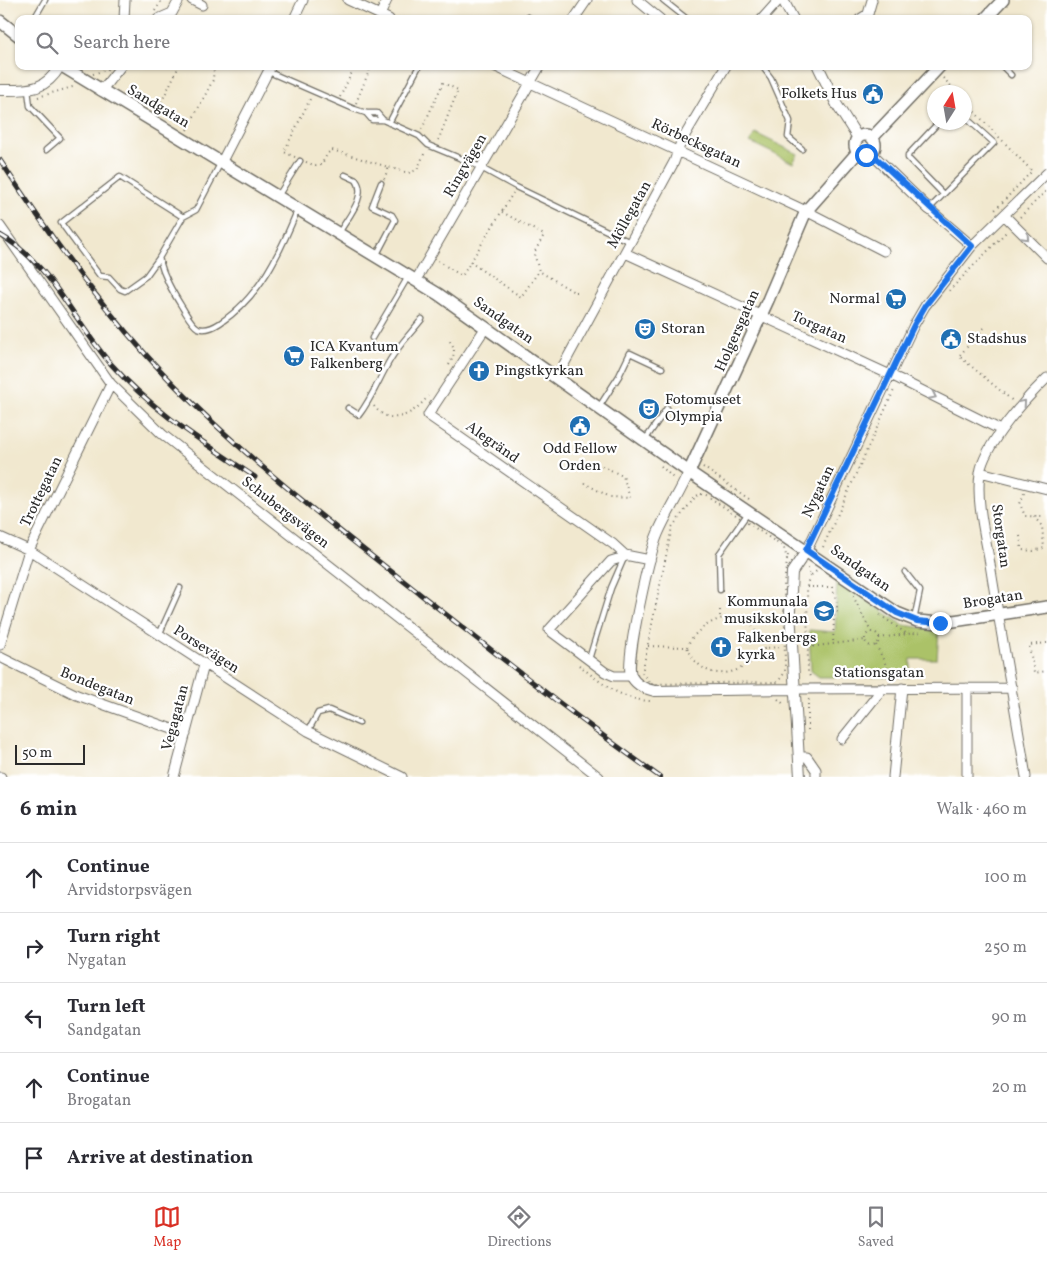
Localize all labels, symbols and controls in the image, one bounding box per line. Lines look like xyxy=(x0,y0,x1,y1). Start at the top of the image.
search box xyxy=(15,15,1032,70)
icon: search xyxy=(33,29,61,57)
text: Search here xyxy=(73,30,170,56)
street label: Sandgatan xyxy=(123,80,193,134)
public building icon: Folkets Hus xyxy=(861,82,885,106)
place label: Folkets Hus xyxy=(781,84,857,105)
north arrow xyxy=(927,85,972,130)
street label: Rörbecksgatan xyxy=(648,114,744,174)
street label: Ringvägen xyxy=(439,130,493,202)
route start xyxy=(855,144,878,167)
street label: Möllegatan xyxy=(603,177,657,253)
one-way arrow xyxy=(1020,231,1029,240)
street label: Holgersgatan xyxy=(711,287,765,375)
supermarket icon: Normal xyxy=(884,287,908,311)
place label: Normal xyxy=(829,289,880,310)
street label: Sandgatan xyxy=(468,292,538,350)
street label: Torgatan xyxy=(788,306,850,350)
theatre icon: Storan xyxy=(633,317,657,341)
place label: Storan xyxy=(661,319,705,340)
public building icon: Stadshus xyxy=(939,327,963,351)
place label: Stadshus xyxy=(967,329,1027,350)
place label: ICA Kvantum Falkenberg xyxy=(310,337,399,375)
supermarket icon: ICA Kvantum Falkenberg xyxy=(282,344,306,368)
church icon: Pingstkyrkan xyxy=(467,359,491,383)
place label: Pingstkyrkan xyxy=(495,361,584,382)
place label: Fotomuseet Olympia xyxy=(665,390,741,428)
one-way arrow xyxy=(928,390,937,401)
theatre icon: Fotomuseet Olympia xyxy=(637,397,661,421)
one-way arrow xyxy=(1017,400,1025,409)
public building icon: Odd Fellow Orden xyxy=(568,414,592,438)
street label: Alegränd xyxy=(461,417,523,469)
place label: Odd Fellow Orden xyxy=(543,439,617,477)
street label: Trottegatan xyxy=(16,453,68,531)
street label: Nygatan xyxy=(798,462,840,522)
street label: Schubergsvägen xyxy=(237,472,333,554)
street label: Storgatan xyxy=(985,503,1015,569)
street label: Sandgatan xyxy=(825,540,895,598)
street label: Brogatan xyxy=(962,585,1024,615)
place label: Kommunala musikskolan xyxy=(724,592,808,630)
school or university icon: Kommunala musikskolan xyxy=(812,599,836,623)
route end xyxy=(929,612,952,635)
street label: Porsevägen xyxy=(169,621,243,679)
place label: Falkenbergs kyrka xyxy=(737,628,816,666)
church icon: Falkenbergs kyrka xyxy=(709,635,733,659)
street label: Bondegatan xyxy=(57,663,137,711)
street label: Stationsgatan xyxy=(834,663,924,684)
street label: Vegagatan xyxy=(157,683,195,753)
scale bar xyxy=(15,742,85,765)
text: 50 m xyxy=(22,744,52,763)
text: 6 min xyxy=(20,795,77,824)
text: Walk · 460 m xyxy=(937,799,1027,821)
text: Continue xyxy=(67,854,150,880)
icon: ahead xyxy=(20,864,48,892)
text: 100 m xyxy=(984,867,1027,889)
text: Arvidstorpsvägen xyxy=(67,880,192,902)
text: Turn right xyxy=(67,924,160,950)
icon: right xyxy=(20,934,48,962)
text: 250 m xyxy=(984,937,1027,959)
text: Nygatan xyxy=(67,950,127,972)
text: Turn left xyxy=(67,994,146,1020)
icon: left xyxy=(20,1004,48,1032)
text: 90 m xyxy=(991,1007,1027,1029)
text: Sandgatan xyxy=(67,1020,141,1042)
text: Continue xyxy=(67,1064,150,1090)
icon: ahead xyxy=(20,1074,48,1102)
text: 20 m xyxy=(992,1077,1027,1099)
text: Brogatan xyxy=(67,1090,131,1112)
icon: arrive xyxy=(20,1144,48,1172)
text: Arrive at destination xyxy=(67,1145,253,1171)
tab: Map xyxy=(153,1203,181,1252)
tab: Directions xyxy=(487,1203,552,1252)
tab: Saved xyxy=(858,1203,894,1252)

